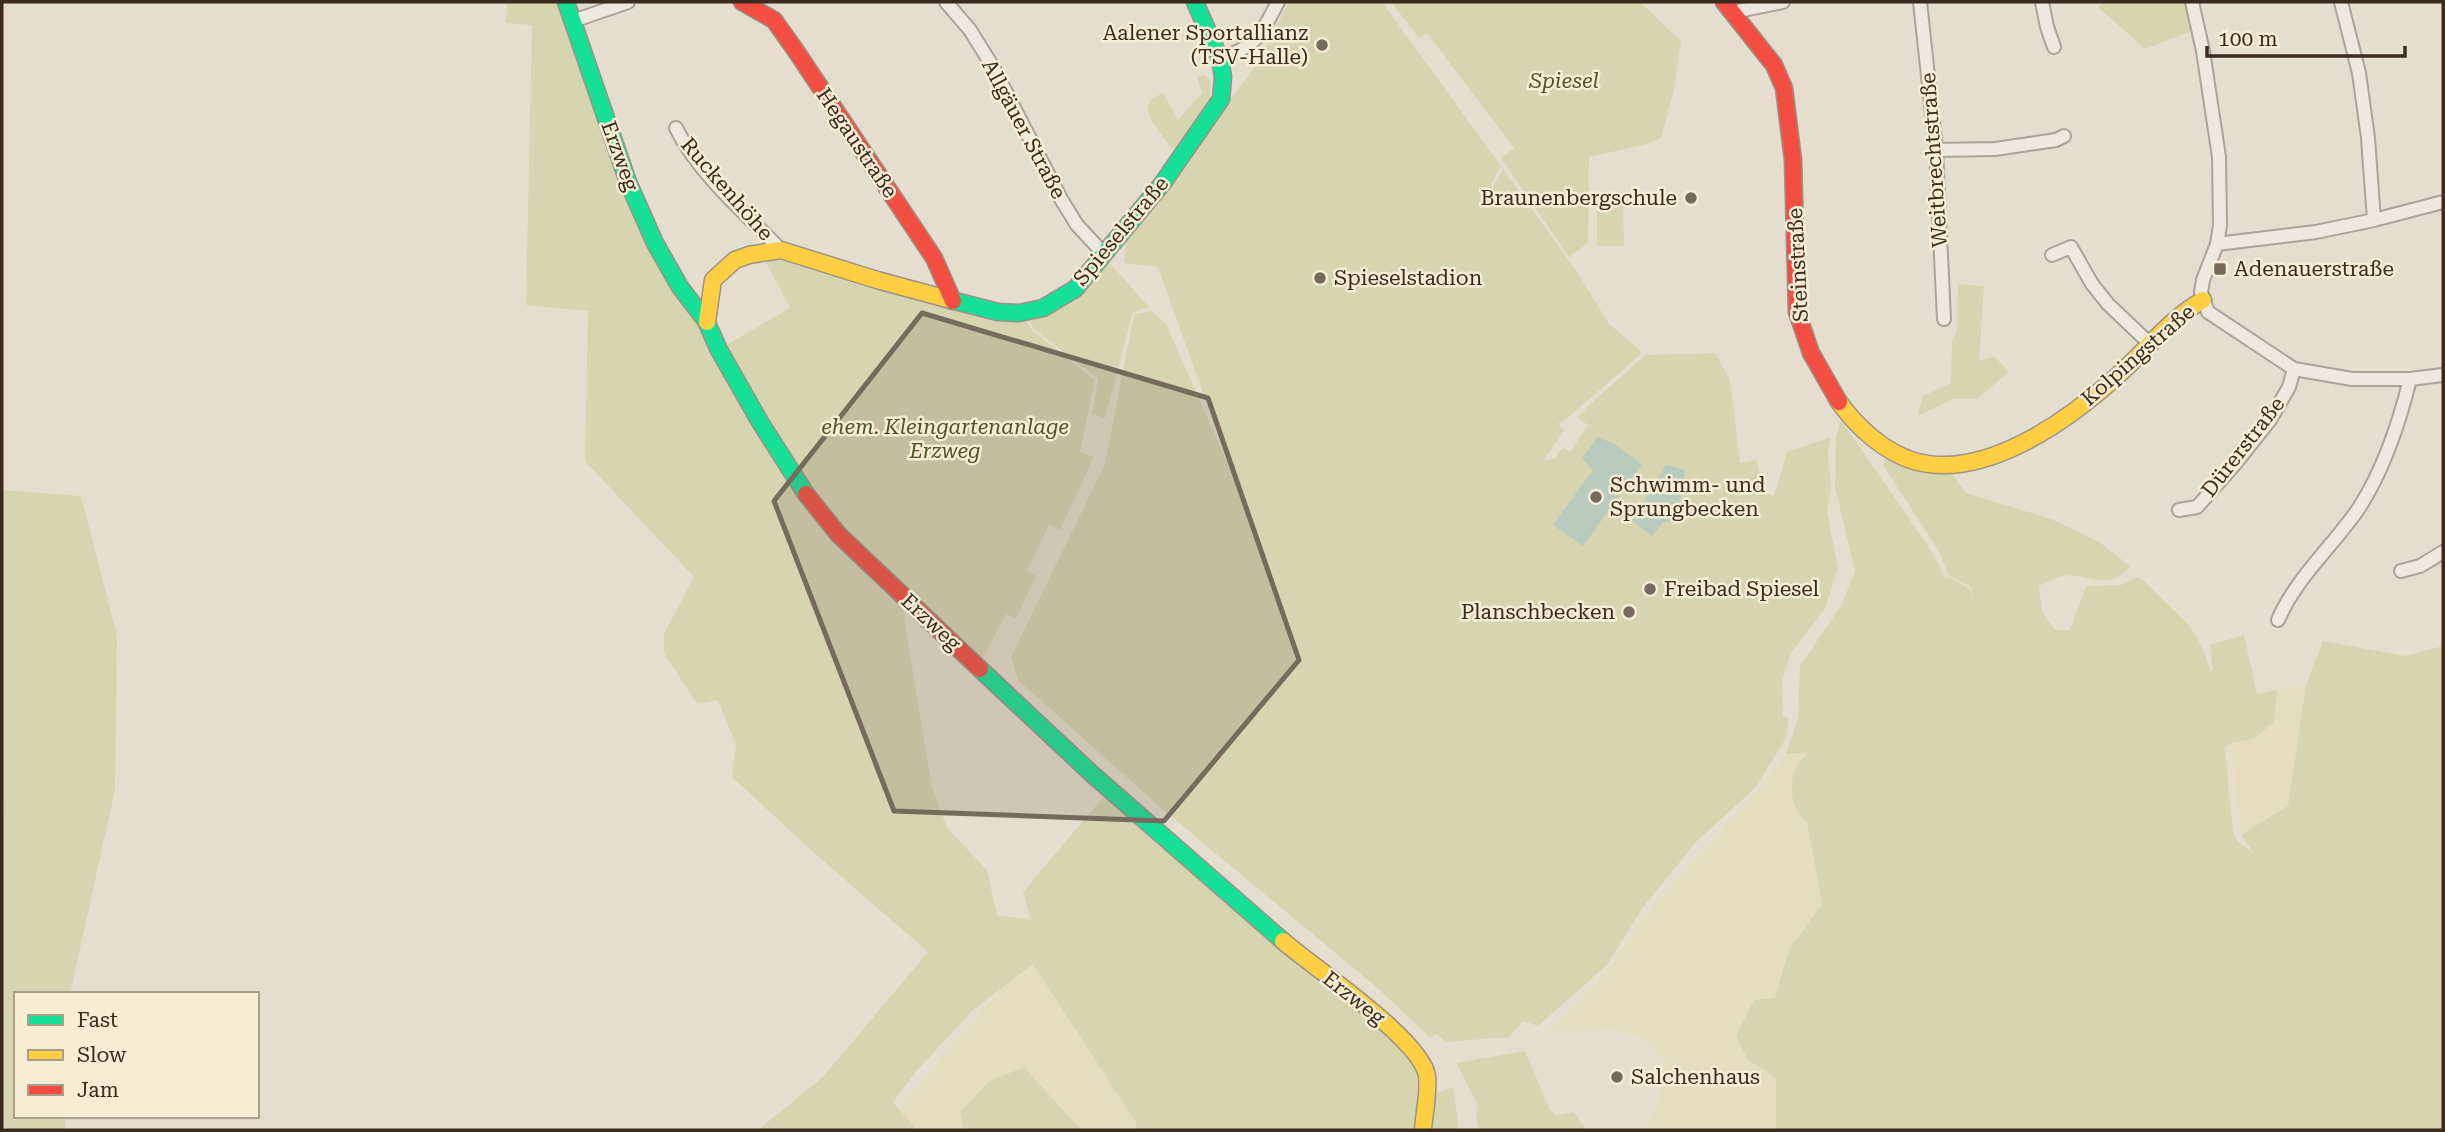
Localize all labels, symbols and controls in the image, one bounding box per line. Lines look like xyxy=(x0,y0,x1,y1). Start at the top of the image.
scale bar xyxy=(2207,14,2405,58)
place label: Aalener Sportallianz (TSV-Halle) xyxy=(1103,21,1308,69)
text: 100 m xyxy=(2218,27,2278,51)
marker: Aalener Sportallianz (TSV-Halle) xyxy=(1314,37,1330,53)
street label: Allgäuer Straße xyxy=(977,55,1071,203)
park label: Spiesel xyxy=(1528,69,1599,93)
street label: Weitbrechtstraße xyxy=(1916,72,1952,248)
street label: Hegaustraße xyxy=(812,84,902,202)
street label: Erzweg xyxy=(596,118,644,194)
street label: Ruckenhöhe xyxy=(676,133,778,245)
street label: Spieselstraße xyxy=(1068,172,1174,290)
place label: Braunenbergschule xyxy=(1481,186,1677,210)
marker: Braunenbergschule xyxy=(1683,190,1699,206)
street label: Steinstraße xyxy=(1783,207,1813,323)
place label: Adenauerstraße xyxy=(2234,257,2394,281)
marker: Adenauerstraße xyxy=(2212,261,2228,277)
place label: Spieselstadion xyxy=(1334,266,1483,290)
marker: Spieselstadion xyxy=(1312,270,1328,286)
street label: Kolpingstraße xyxy=(2076,299,2200,411)
street label: Dürerstraße xyxy=(2197,392,2289,502)
park label: ehem. Kleingartenanlage Erzweg xyxy=(821,415,1069,463)
place label: Schwimm- und Sprungbecken xyxy=(1610,473,1766,521)
marker: Schwimm- und Sprungbecken xyxy=(1588,489,1604,505)
place label: Freibad Spiesel xyxy=(1664,577,1820,601)
marker: Freibad Spiesel xyxy=(1642,581,1658,597)
street label: Erzweg xyxy=(896,589,966,656)
place label: Planschbecken xyxy=(1461,600,1615,624)
marker: Planschbecken xyxy=(1621,604,1637,620)
street label: Erzweg xyxy=(1318,966,1390,1030)
legend xyxy=(14,992,259,1118)
text: Fast xyxy=(77,1008,118,1032)
text: Slow xyxy=(77,1043,127,1067)
place label: Salchenhaus xyxy=(1631,1065,1760,1089)
marker: Salchenhaus xyxy=(1609,1069,1625,1085)
text: Jam xyxy=(77,1078,119,1102)

